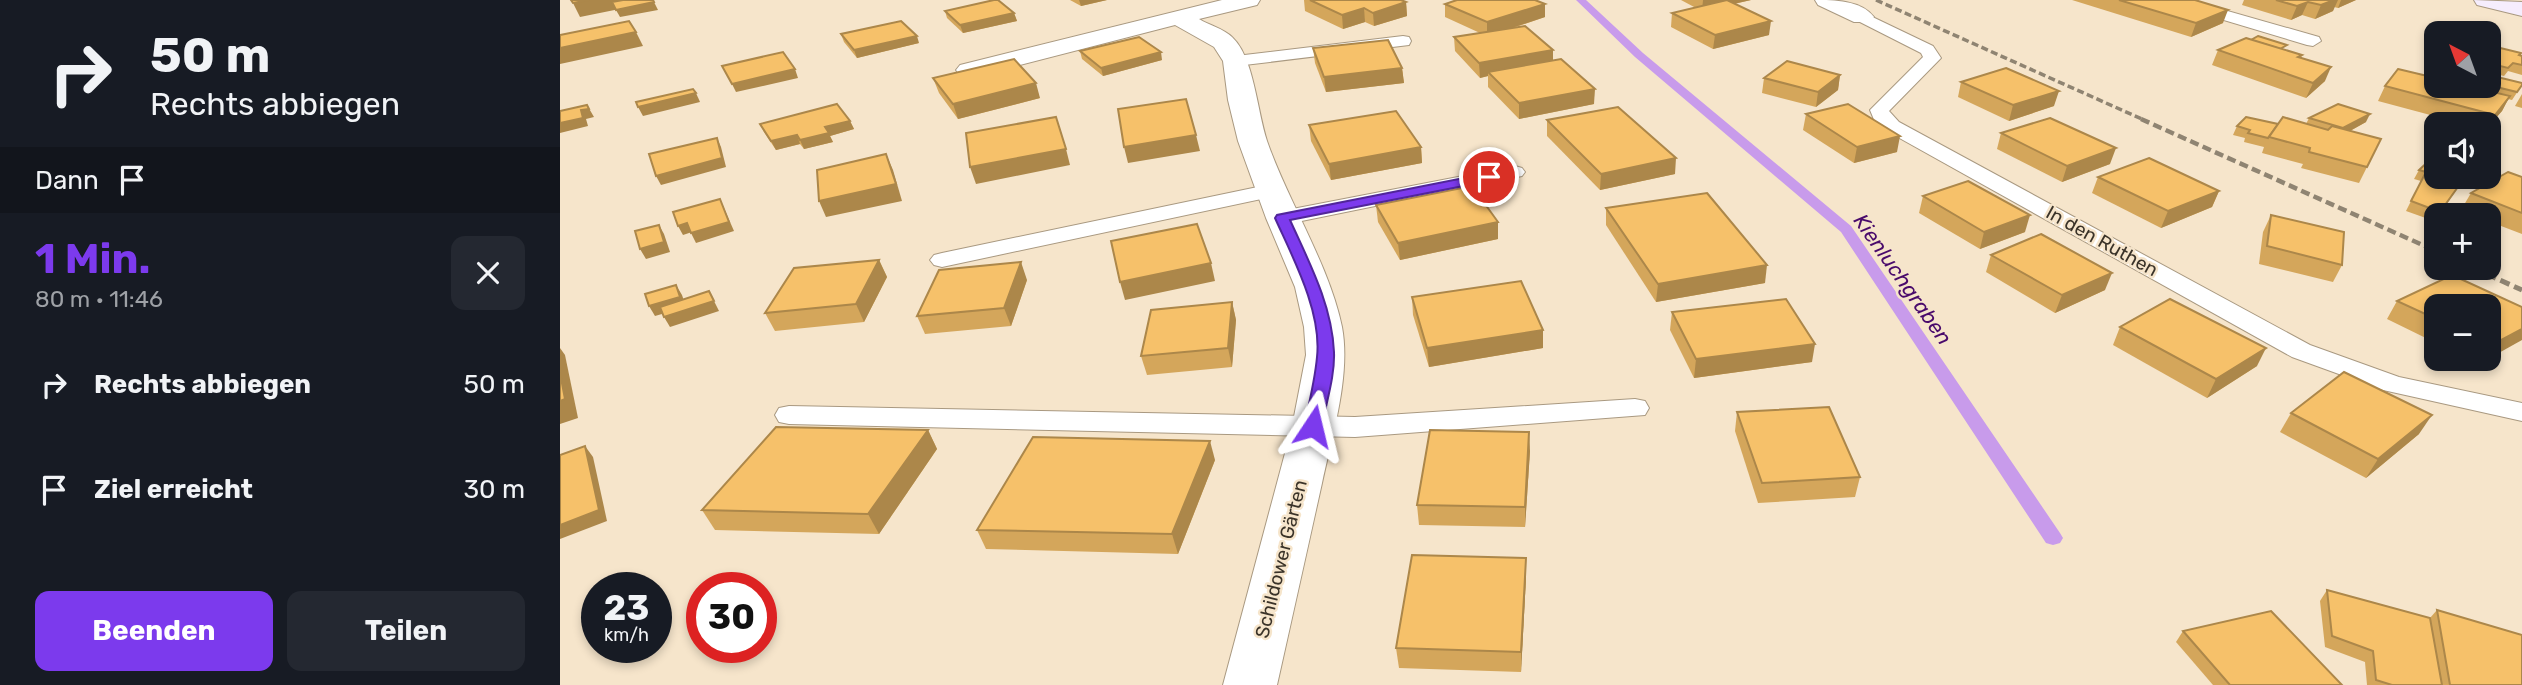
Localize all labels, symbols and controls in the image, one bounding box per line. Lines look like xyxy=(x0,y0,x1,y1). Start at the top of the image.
north arrow xyxy=(2424,21,2501,98)
map controls xyxy=(2424,21,2501,371)
text: 50 m xyxy=(150,26,270,84)
icon: right xyxy=(35,28,126,119)
text: Rechts abbiegen xyxy=(150,85,400,123)
button: sound xyxy=(2424,112,2501,189)
pin xyxy=(1459,147,1519,207)
icon: arrive xyxy=(1470,158,1508,196)
icon: arrive xyxy=(113,161,151,199)
text: Dann xyxy=(35,165,99,196)
street label: In den Ruthen xyxy=(2042,201,2162,281)
button: + xyxy=(2424,203,2501,280)
water label: Kienluchgraben xyxy=(1849,209,1957,349)
text: 1 Min. xyxy=(35,234,151,284)
button: close xyxy=(451,236,525,310)
text: 80 m · 11:46 xyxy=(35,285,163,313)
button: − xyxy=(2424,294,2501,371)
icon: right xyxy=(35,366,73,404)
text: Rechts abbiegen xyxy=(94,369,311,400)
text: 50 m xyxy=(464,369,525,400)
position arrow xyxy=(1276,389,1350,463)
icon: arrive xyxy=(35,471,73,509)
text: Ziel erreicht xyxy=(94,474,253,505)
text: 30 m xyxy=(463,474,525,505)
street label: Schildower Gärten xyxy=(1250,477,1312,641)
speed limit sign: 30 xyxy=(686,572,777,663)
text: 23 xyxy=(604,587,649,629)
button: Beenden xyxy=(35,591,273,671)
button: Teilen xyxy=(287,591,525,671)
text: km/h xyxy=(604,624,649,646)

